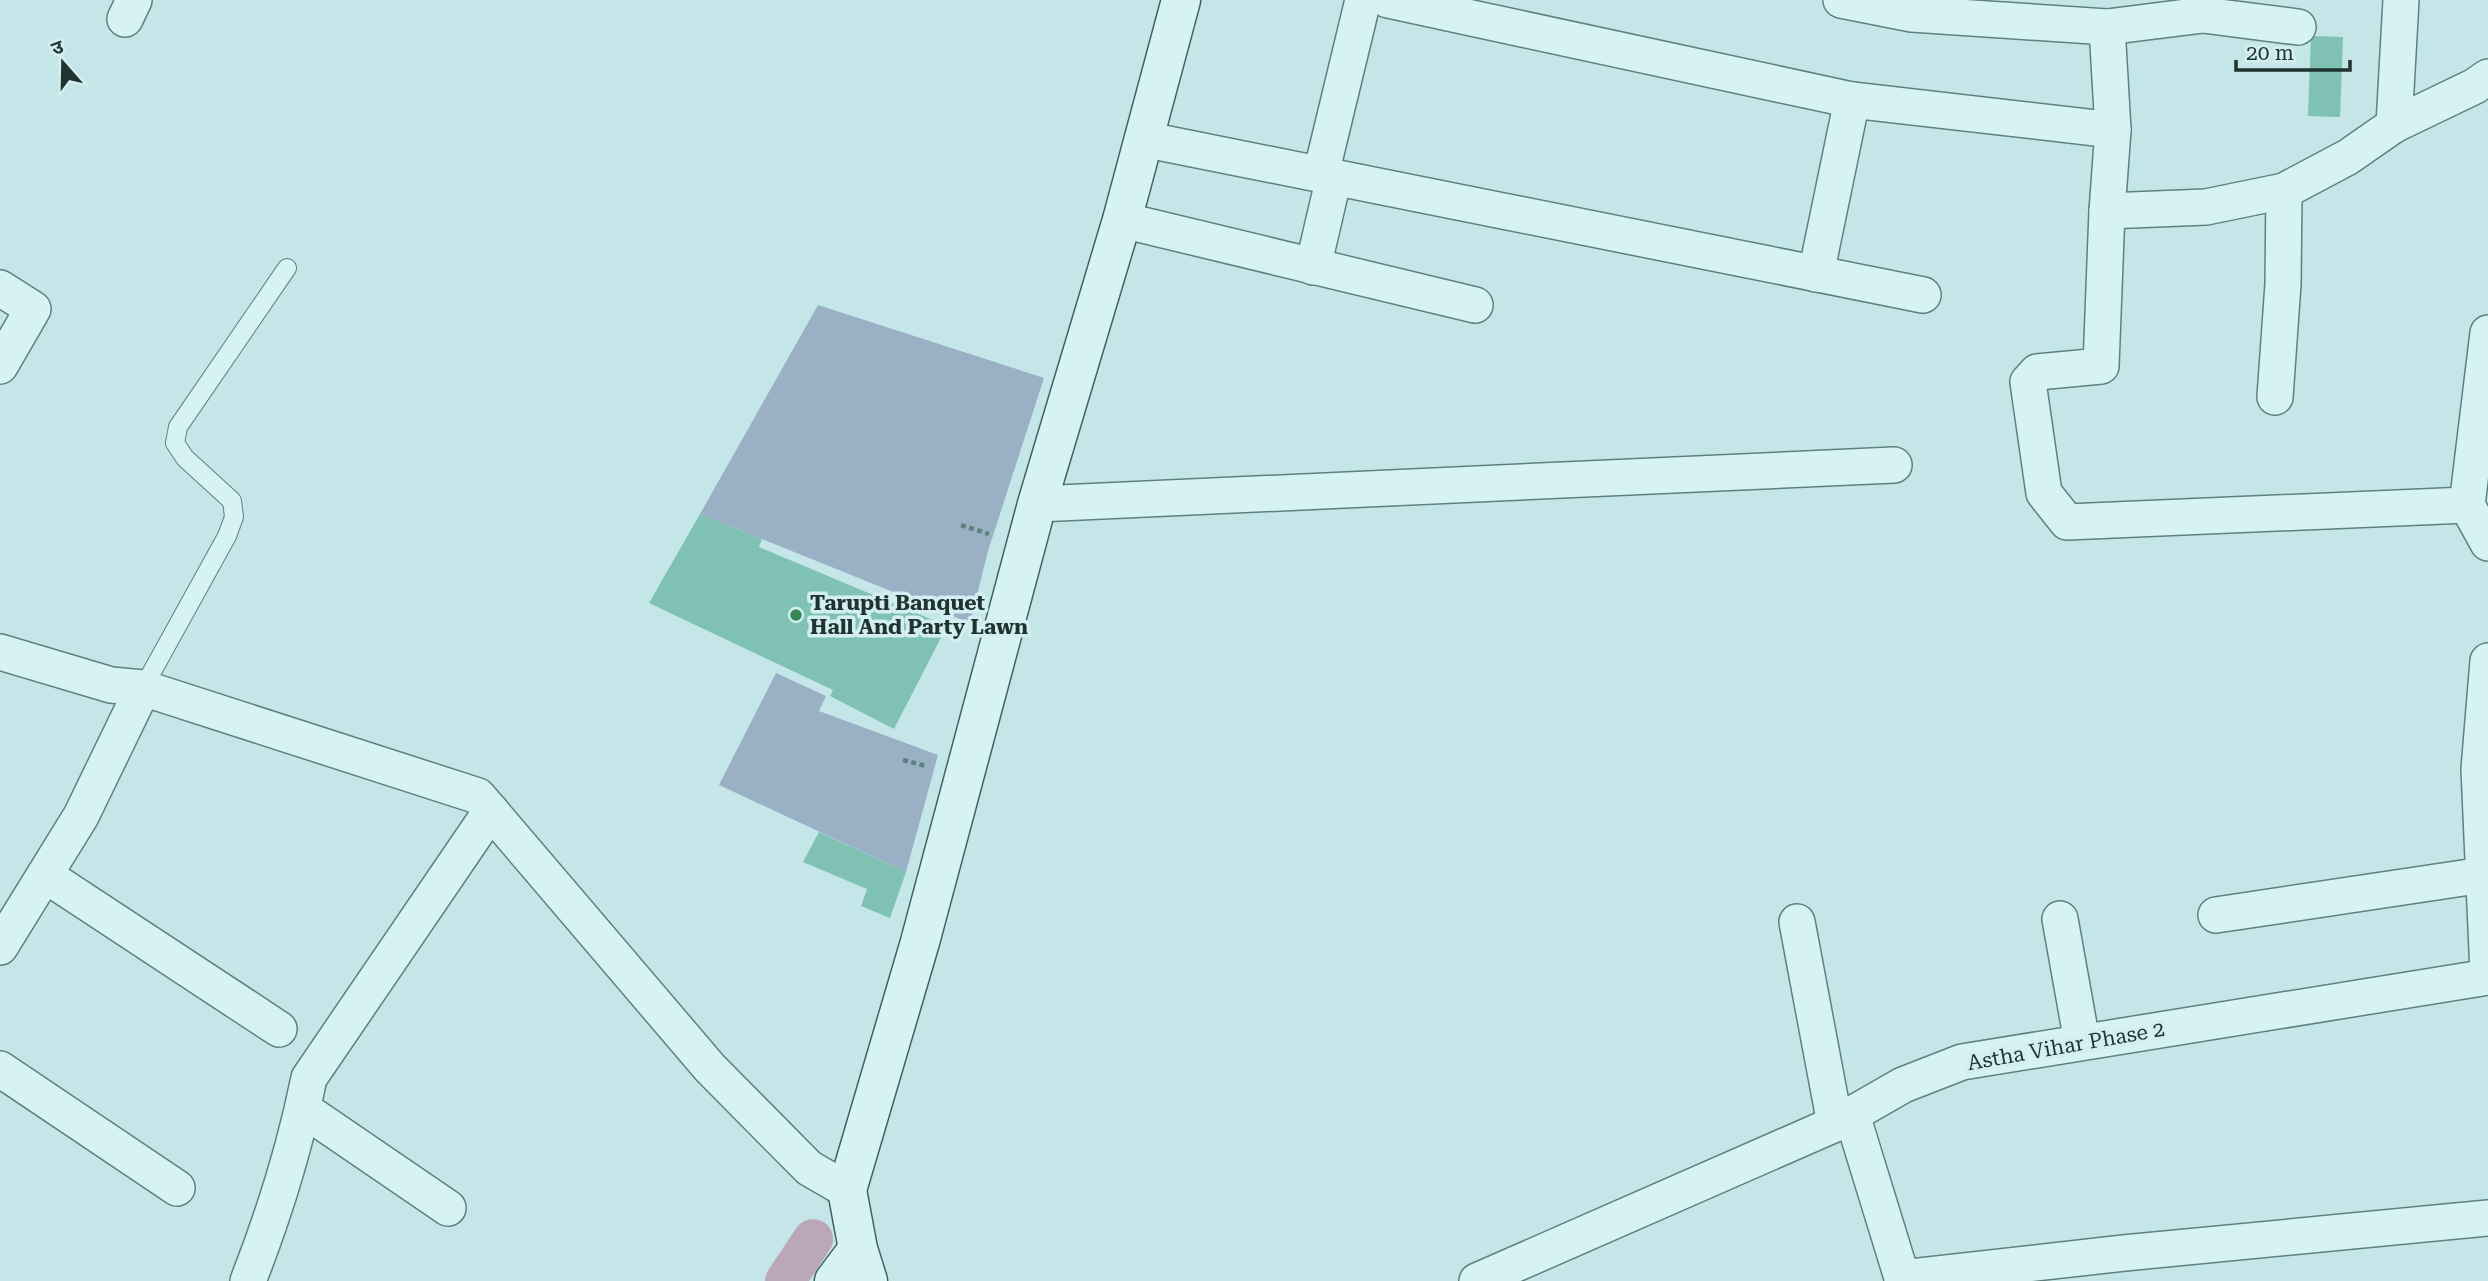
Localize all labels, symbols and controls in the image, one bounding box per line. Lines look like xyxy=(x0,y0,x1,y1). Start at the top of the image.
north arrow xyxy=(28,28,98,98)
scale bar xyxy=(2236,28,2350,72)
text: उ xyxy=(48,34,67,60)
text: 20 m xyxy=(2246,41,2294,65)
place label: Tarupti Banquet Hall And Party Lawn xyxy=(810,591,1028,639)
marker: Tarupti Banquet Hall And Party Lawn xyxy=(788,607,804,623)
street label: Astha Vihar Phase 2 xyxy=(1965,1017,2167,1075)

